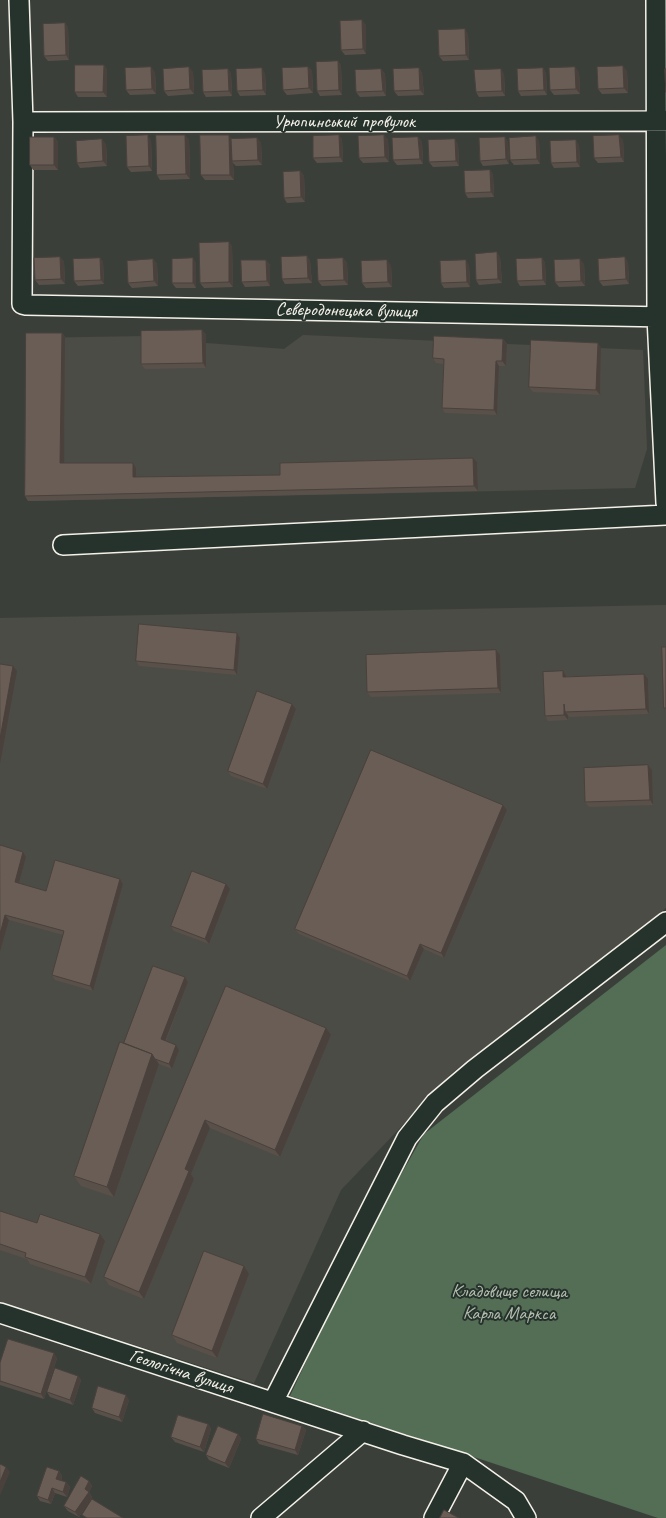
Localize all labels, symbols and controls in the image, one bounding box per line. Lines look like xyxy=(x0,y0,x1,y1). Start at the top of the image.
street label: Урюпинський провулок xyxy=(273,111,415,133)
street label: Сєвєродонецька вулиця xyxy=(275,298,417,324)
park label: Кладовище селища Карла Маркса xyxy=(451,1281,567,1325)
street label: Геологічна вулиця xyxy=(126,1345,236,1399)

